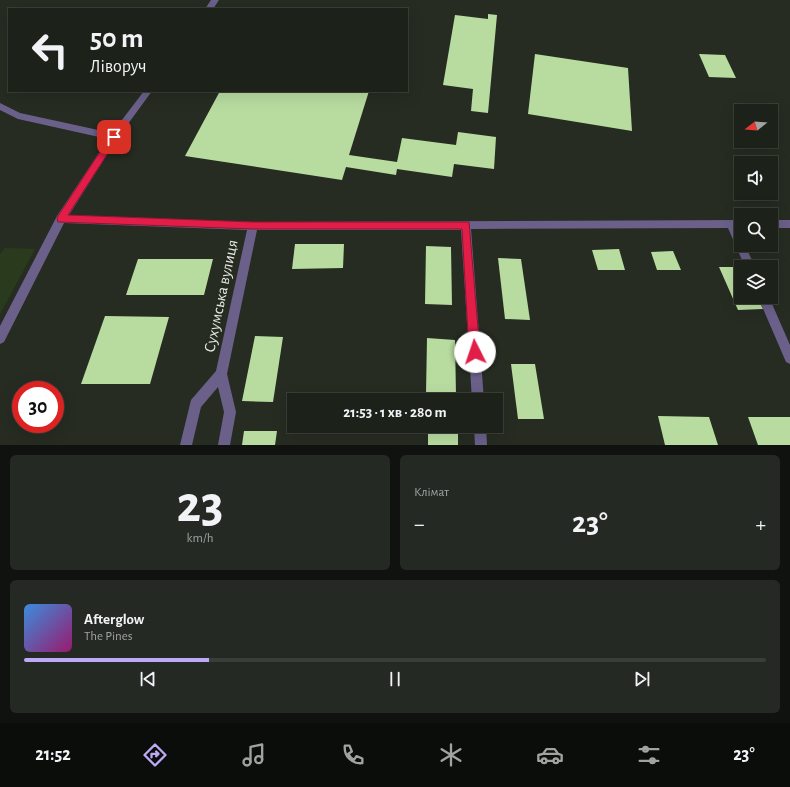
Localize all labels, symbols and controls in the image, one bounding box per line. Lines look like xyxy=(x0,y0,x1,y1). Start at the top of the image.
icon: left xyxy=(24,24,76,76)
text: 50 m xyxy=(90,25,144,53)
text: Ліворуч xyxy=(90,58,147,76)
north arrow xyxy=(734,104,778,148)
map controls xyxy=(734,104,778,304)
pin xyxy=(97,120,131,154)
icon: arrive xyxy=(103,126,125,148)
button: sound xyxy=(734,156,778,200)
button: search xyxy=(734,208,778,252)
street label: Сухумська вулиця xyxy=(201,238,242,354)
button: layers xyxy=(734,260,778,304)
position arrow xyxy=(454,331,496,373)
speed limit sign: 30 xyxy=(12,381,64,433)
text: 21:53 · 1 хв · 280 m xyxy=(343,405,447,420)
text: 23 xyxy=(177,479,223,531)
text: Клімат xyxy=(414,486,449,499)
text: 23° xyxy=(572,508,608,538)
text: − xyxy=(414,513,425,535)
text: + xyxy=(755,513,766,535)
text: km/h xyxy=(187,532,213,545)
text: Afterglow xyxy=(84,612,144,627)
text: The Pines xyxy=(84,630,133,643)
icon: previous xyxy=(137,668,159,690)
icon: pause xyxy=(384,668,406,690)
icon: next xyxy=(631,668,653,690)
icon: directions xyxy=(141,741,169,769)
icon: music xyxy=(240,741,268,769)
icon: phone xyxy=(339,741,367,769)
icon: climate xyxy=(437,741,465,769)
icon: car xyxy=(536,741,564,769)
icon: filters xyxy=(635,741,663,769)
text: 21:52 xyxy=(35,746,71,764)
text: 23° xyxy=(733,746,755,764)

